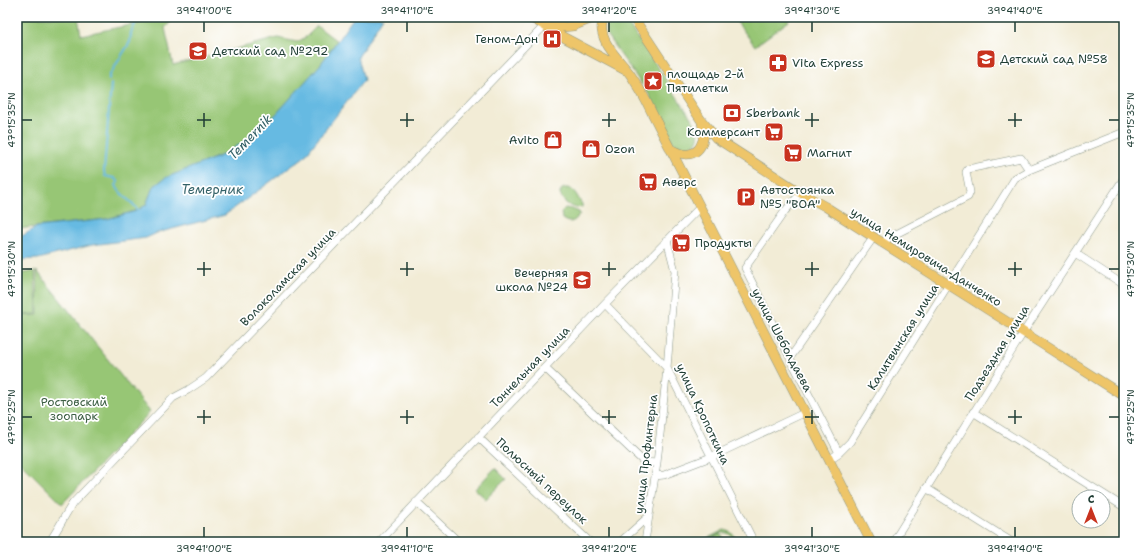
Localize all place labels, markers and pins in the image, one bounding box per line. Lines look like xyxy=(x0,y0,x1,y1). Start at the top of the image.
hospital icon: Геном-Дон xyxy=(541,28,563,50)
place label: Геном-Дон xyxy=(476,31,538,47)
school or university icon: Детский сад №292 xyxy=(187,40,209,62)
place label: Детский сад №292 xyxy=(212,43,329,59)
school or university icon: Детский сад №58 xyxy=(975,48,997,70)
place label: Детский сад №58 xyxy=(1000,51,1108,67)
pharmacy icon: Vita Express xyxy=(767,52,789,74)
place label: Vita Express xyxy=(792,55,864,71)
place label: площадь 2-й Пятилетки xyxy=(667,66,744,96)
place icon: площадь 2-й Пятилетки xyxy=(642,70,664,92)
bank icon: Sberbank xyxy=(721,102,743,124)
place label: Sberbank xyxy=(746,105,800,121)
supermarket icon: Коммерсант xyxy=(763,121,785,143)
place label: Коммерсант xyxy=(687,124,761,140)
shop icon: Avito xyxy=(542,129,564,151)
place label: Avito xyxy=(509,132,539,148)
shop icon: Ozon xyxy=(580,138,602,160)
place label: Ozon xyxy=(605,141,635,157)
supermarket icon: Магнит xyxy=(782,142,804,164)
place label: Магнит xyxy=(807,145,853,161)
supermarket icon: Аверс xyxy=(637,171,659,193)
place label: Аверс xyxy=(662,174,697,190)
place label: Автостоянка №5 "ВОА" xyxy=(760,182,835,212)
parking icon: Автостоянка №5 "ВОА" xyxy=(735,186,757,208)
supermarket icon: Продукты xyxy=(670,232,692,254)
place label: Продукты xyxy=(695,235,752,251)
place label: Вечерняя школа №24 xyxy=(495,265,568,295)
school or university icon: Вечерняя школа №24 xyxy=(571,269,593,291)

